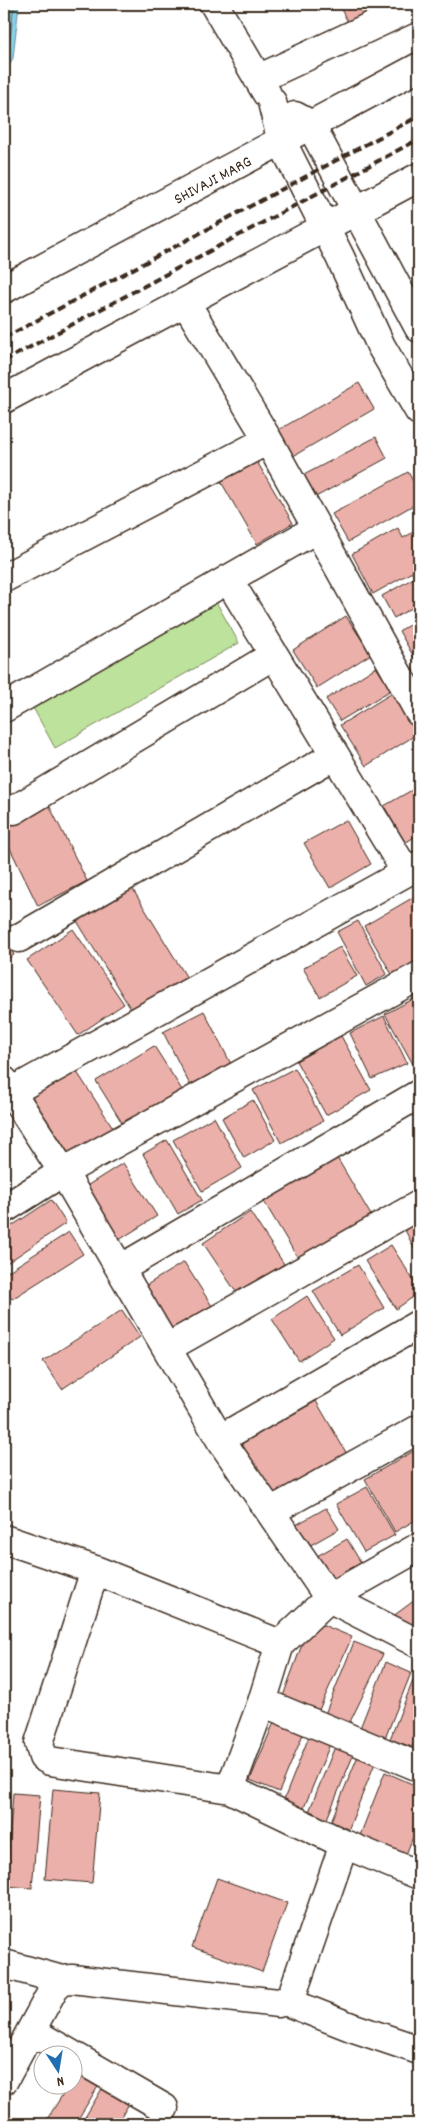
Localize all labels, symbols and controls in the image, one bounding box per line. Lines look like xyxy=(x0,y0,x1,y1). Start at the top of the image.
street label: SHIVAJI MARG xyxy=(170,151,256,211)
north arrow xyxy=(32,2046,82,2096)
text: N xyxy=(55,2070,66,2091)

